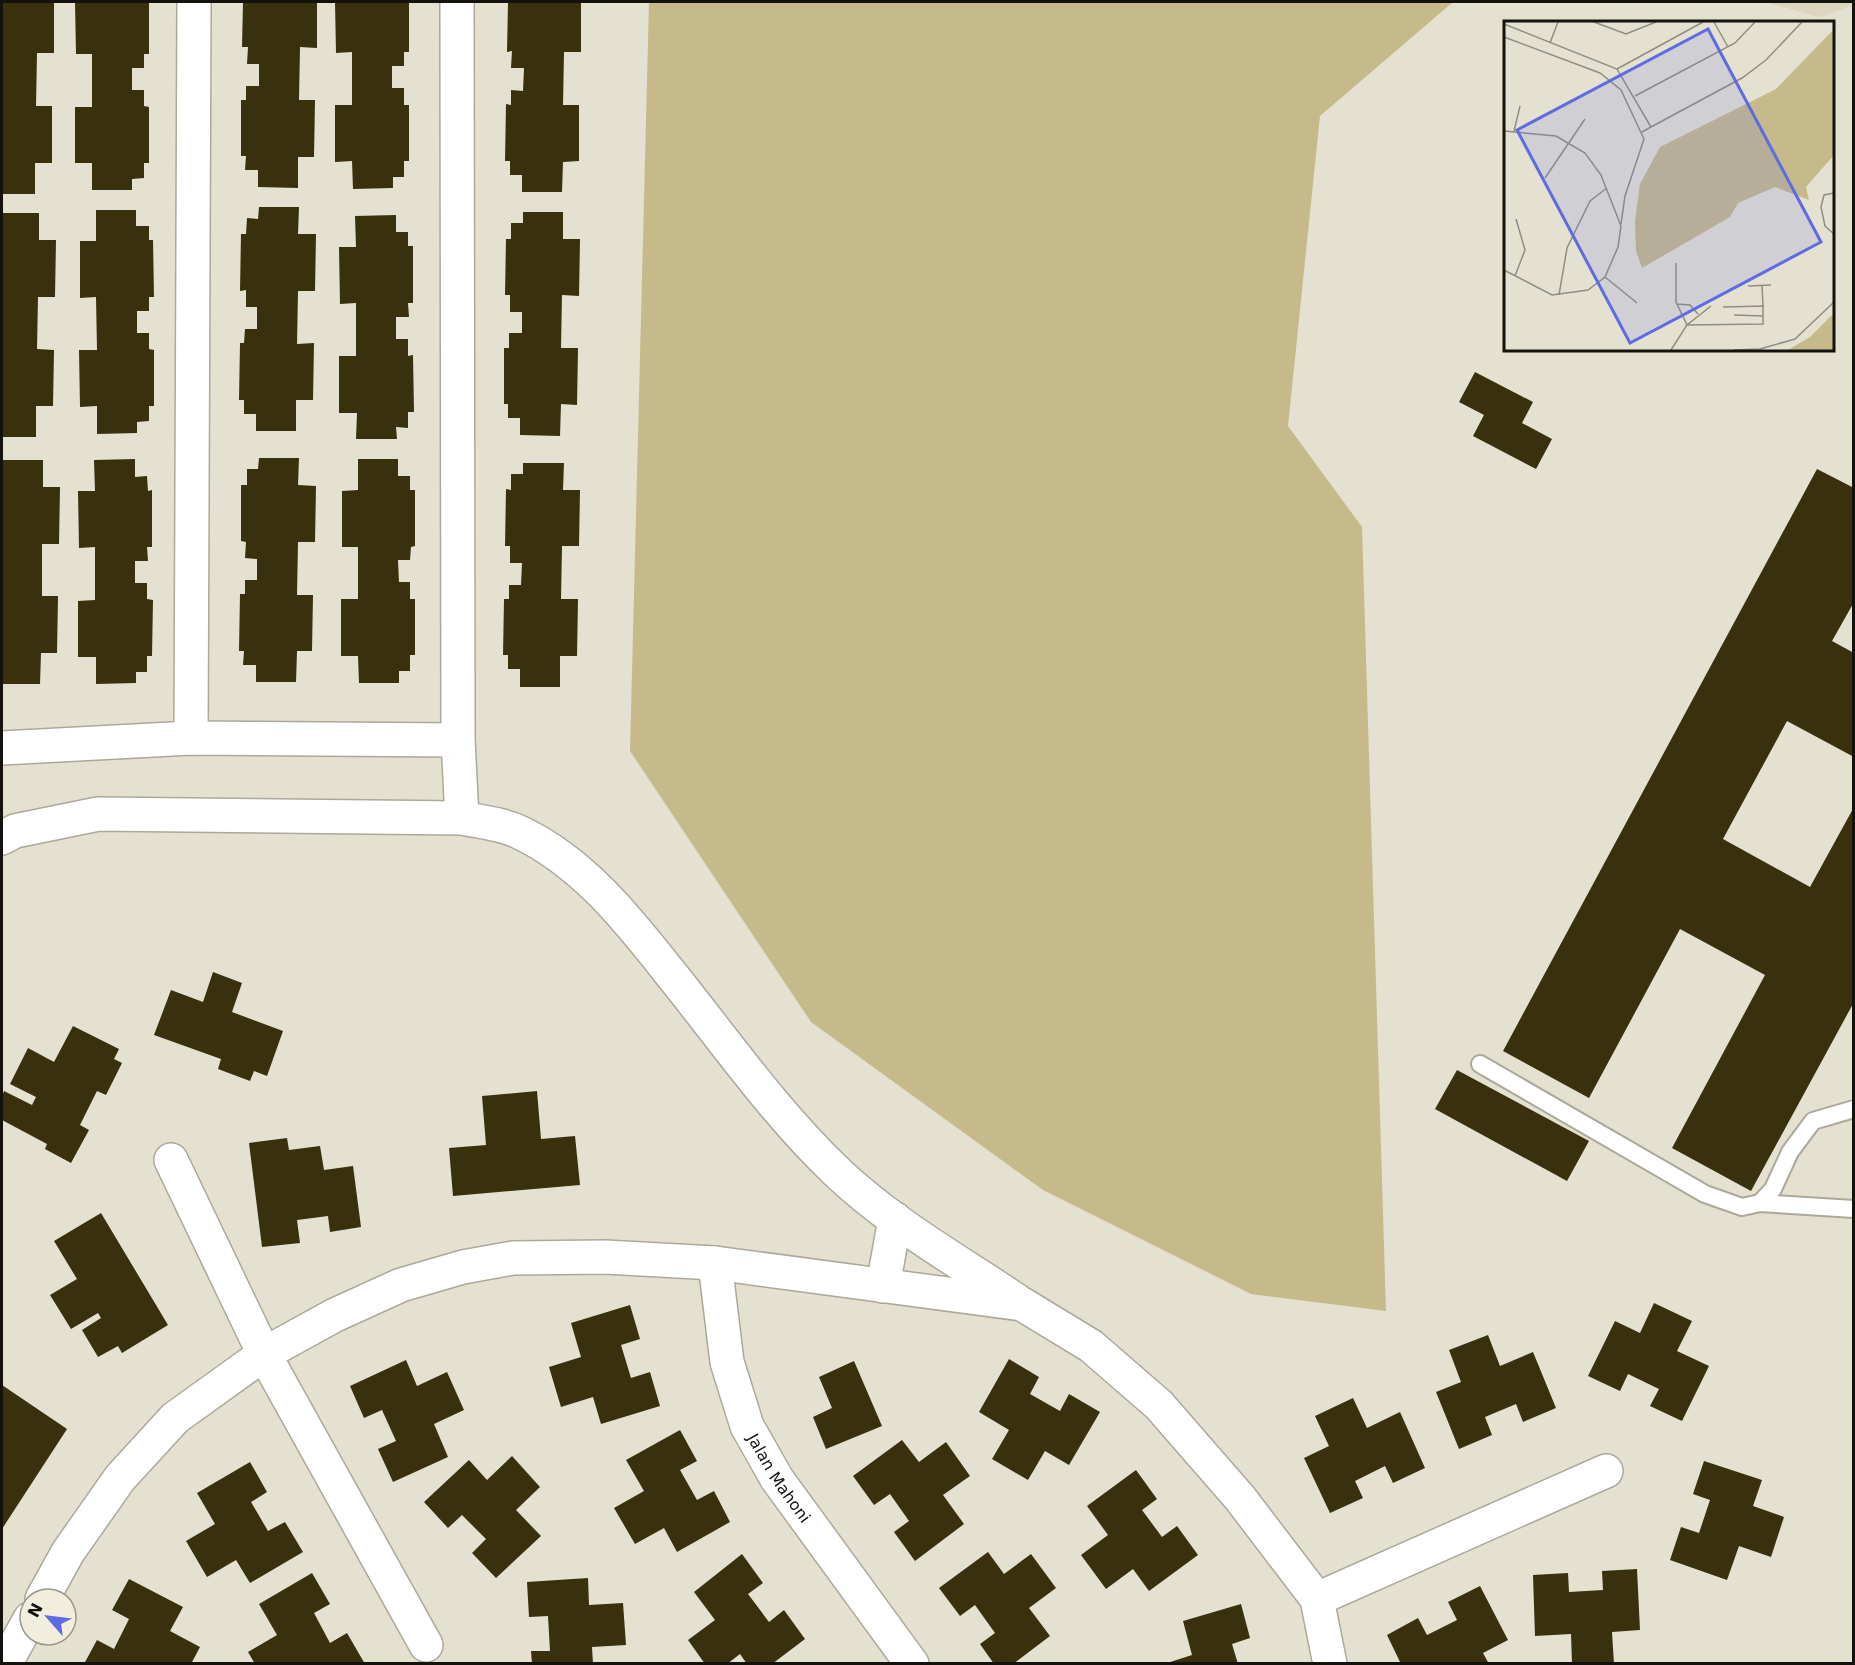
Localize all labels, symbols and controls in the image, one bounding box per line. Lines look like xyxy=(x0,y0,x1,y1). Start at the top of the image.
inset map xyxy=(1504,21,1834,351)
street label: Jalan Mahoni xyxy=(743,1430,815,1526)
north arrow xyxy=(18,1587,78,1647)
text: N xyxy=(24,1600,47,1621)

